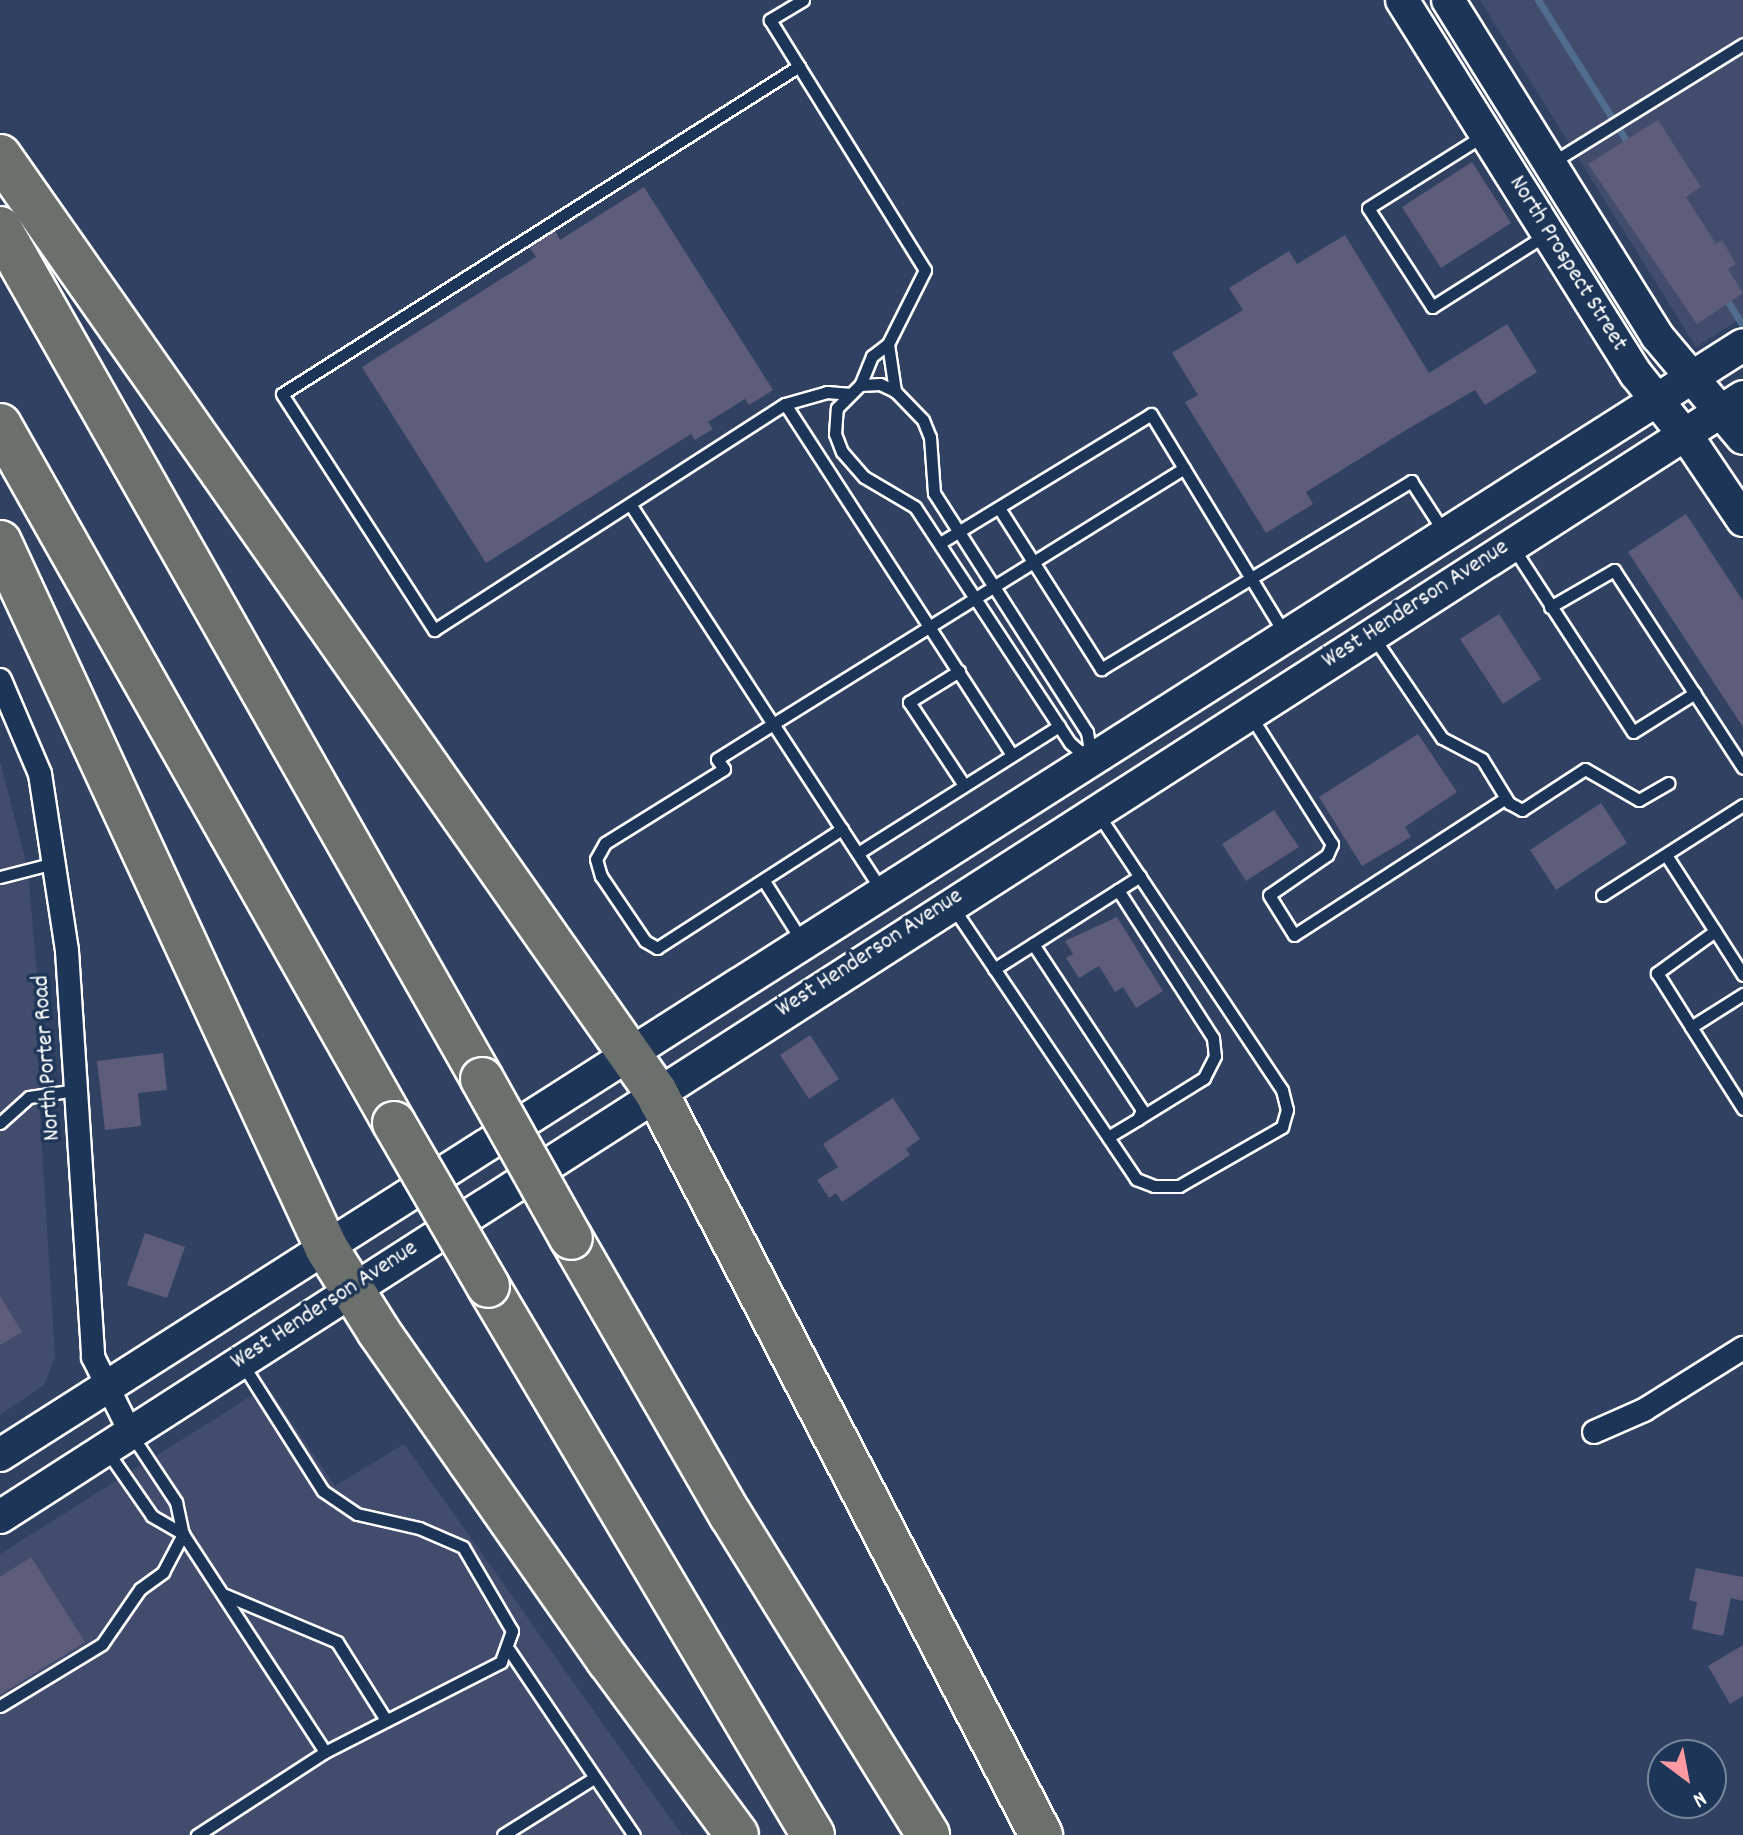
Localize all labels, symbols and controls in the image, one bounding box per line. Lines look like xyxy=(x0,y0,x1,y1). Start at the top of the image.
street label: North Prospect Street xyxy=(1501,171,1633,357)
street label: West Henderson Avenue xyxy=(1317,534,1515,676)
street label: West Henderson Avenue xyxy=(771,883,969,1025)
street label: North Porter Road xyxy=(28,974,68,1142)
street label: West Henderson Avenue xyxy=(226,1235,424,1377)
north arrow xyxy=(1647,1739,1727,1819)
text: N xyxy=(1686,1782,1712,1814)

